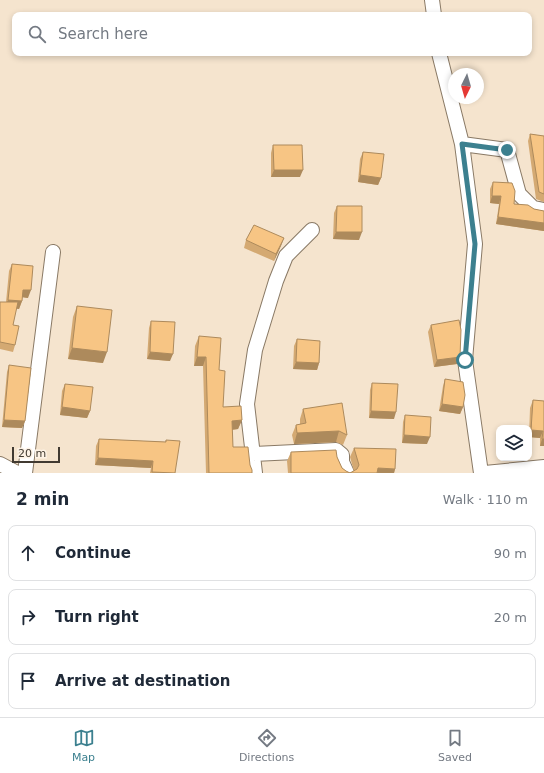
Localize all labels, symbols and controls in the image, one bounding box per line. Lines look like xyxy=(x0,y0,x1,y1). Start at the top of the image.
search box xyxy=(12,12,532,56)
icon: search xyxy=(26,23,48,45)
text: Search here xyxy=(58,25,148,43)
north arrow xyxy=(448,68,484,104)
route end xyxy=(498,141,516,159)
route start xyxy=(456,351,474,369)
map controls xyxy=(496,425,532,461)
button: layers xyxy=(496,425,532,461)
scale bar xyxy=(12,445,60,464)
text: 20 m xyxy=(18,447,46,460)
text: 2 min xyxy=(16,489,69,509)
text: Walk · 110 m xyxy=(443,492,528,507)
icon: ahead xyxy=(17,542,39,564)
text: Continue xyxy=(55,544,131,562)
text: 90 m xyxy=(494,546,527,561)
icon: right xyxy=(17,606,39,628)
text: Turn right xyxy=(55,608,139,626)
text: 20 m xyxy=(494,610,527,625)
icon: arrive xyxy=(17,670,39,692)
text: Arrive at destination xyxy=(55,672,230,690)
tab: Map xyxy=(72,727,95,764)
tab: Directions xyxy=(239,727,294,764)
tab: Saved xyxy=(438,727,472,764)

